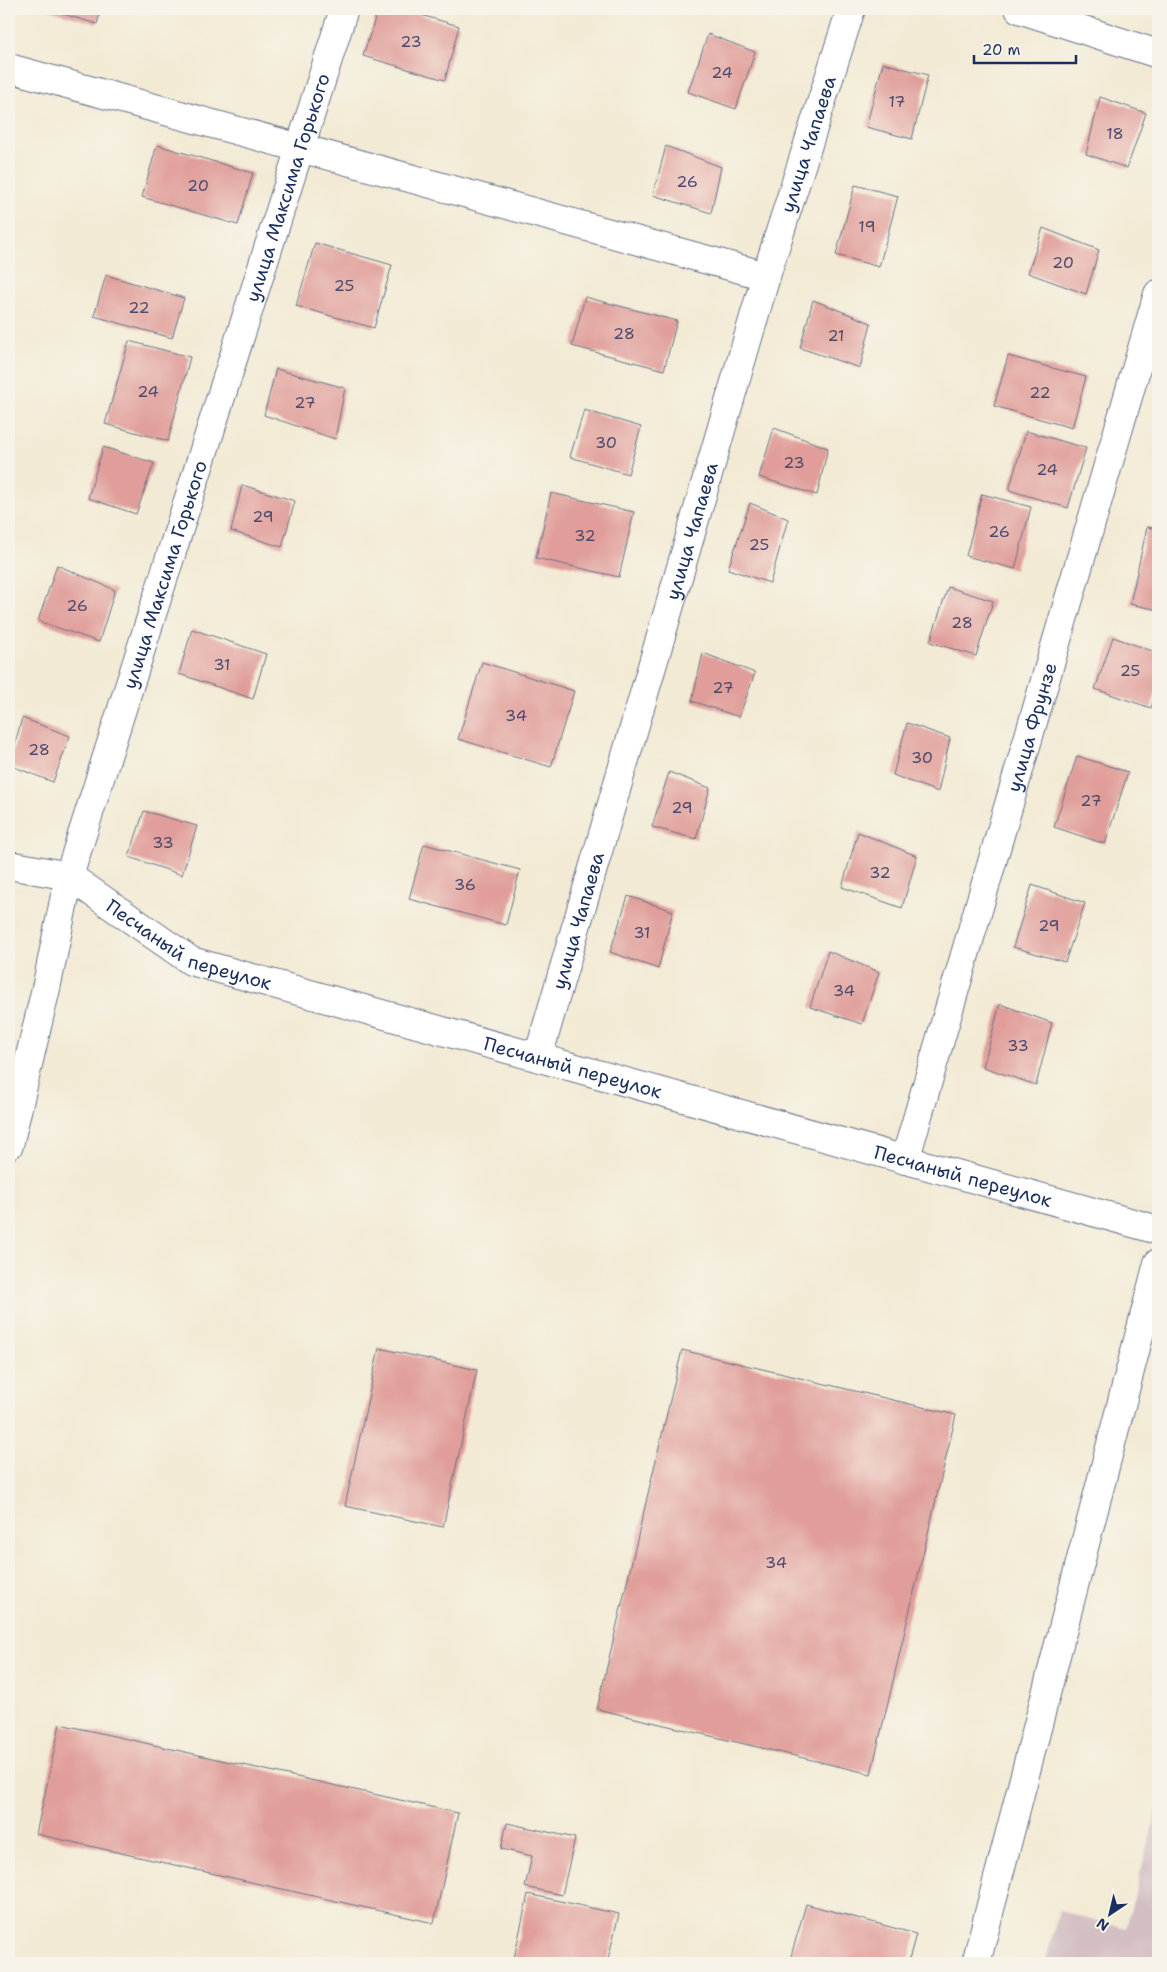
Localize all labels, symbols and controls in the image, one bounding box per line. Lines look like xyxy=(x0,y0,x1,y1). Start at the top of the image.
house number: 23 xyxy=(400,31,422,52)
scale bar xyxy=(974,32,1077,64)
text: 20 m xyxy=(982,40,1021,60)
house number: 24 xyxy=(711,62,733,83)
street label: улица Максима Горького xyxy=(239,70,335,305)
street label: улица Чапаева xyxy=(775,72,842,216)
house number: 17 xyxy=(888,91,906,112)
house number: 18 xyxy=(1106,123,1124,144)
house number: 26 xyxy=(676,171,698,192)
house number: 20 xyxy=(187,175,209,196)
house number: 19 xyxy=(858,216,876,237)
house number: 20 xyxy=(1052,252,1074,273)
house number: 25 xyxy=(334,275,354,296)
house number: 22 xyxy=(128,297,150,318)
house number: 28 xyxy=(613,323,635,344)
house number: 21 xyxy=(827,325,845,346)
house number: 24 xyxy=(137,381,159,402)
house number: 22 xyxy=(1029,382,1051,403)
house number: 27 xyxy=(294,392,316,413)
house number: 30 xyxy=(595,432,617,453)
house number: 23 xyxy=(783,452,805,473)
street label: улица Максима Горького xyxy=(117,457,213,692)
street label: улица Чапаева xyxy=(660,459,724,603)
house number: 24 xyxy=(1036,459,1058,480)
house number: 29 xyxy=(252,506,274,527)
house number: 26 xyxy=(988,521,1010,542)
house number: 32 xyxy=(574,525,596,546)
house number: 25 xyxy=(749,534,769,555)
house number: 26 xyxy=(66,595,88,616)
house number: 28 xyxy=(951,612,973,633)
house number: 31 xyxy=(213,654,231,675)
street label: улица Фрунзе xyxy=(1001,659,1062,795)
house number: 25 xyxy=(1120,660,1140,681)
house number: 27 xyxy=(712,677,734,698)
house number: 34 xyxy=(505,705,527,726)
house number: 28 xyxy=(28,739,50,760)
house number: 30 xyxy=(911,747,933,768)
house number: 27 xyxy=(1080,790,1102,811)
house number: 29 xyxy=(671,797,693,818)
house number: 33 xyxy=(152,832,174,853)
street label: улица Чапаева xyxy=(546,849,610,992)
house number: 32 xyxy=(869,862,891,883)
house number: 36 xyxy=(454,874,476,895)
street label: Песчаный переулок xyxy=(101,893,274,995)
house number: 29 xyxy=(1038,915,1060,936)
house number: 31 xyxy=(633,922,651,943)
house number: 34 xyxy=(833,980,855,1001)
street label: Песчаный переулок xyxy=(481,1031,665,1104)
house number: 33 xyxy=(1007,1035,1029,1056)
street label: Песчаный переулок xyxy=(871,1139,1055,1212)
house number: 34 xyxy=(765,1552,787,1573)
north arrow xyxy=(1084,1890,1134,1940)
text: N xyxy=(1093,1914,1112,1935)

